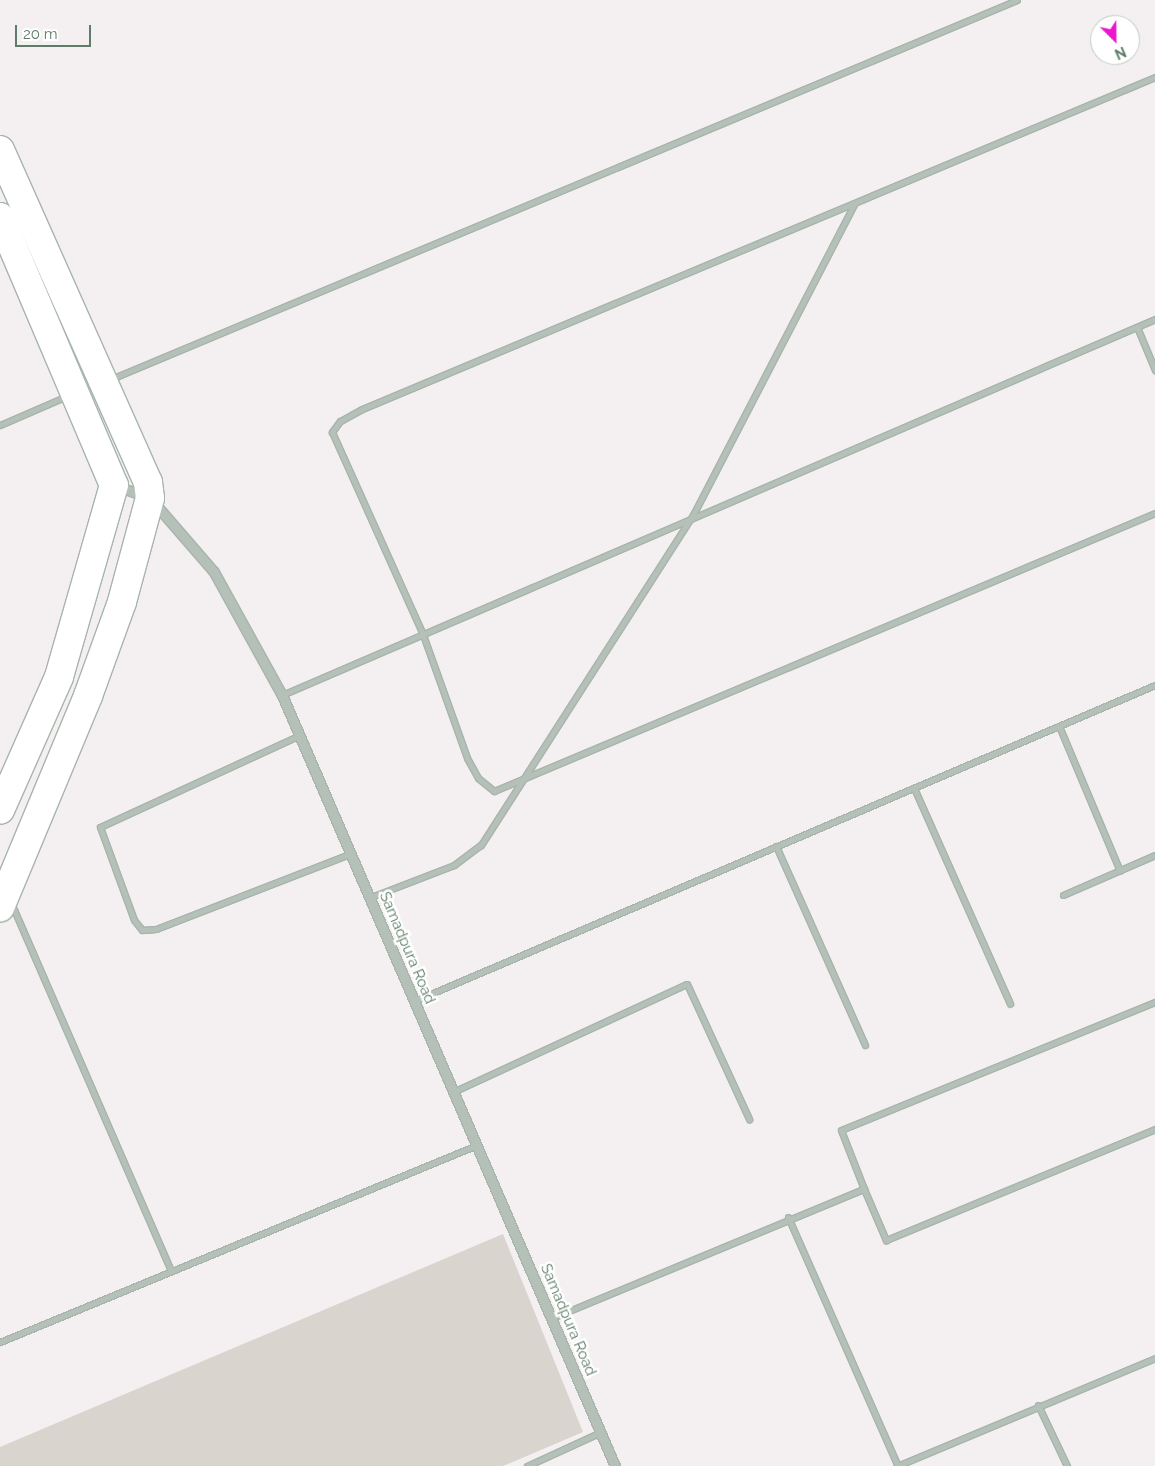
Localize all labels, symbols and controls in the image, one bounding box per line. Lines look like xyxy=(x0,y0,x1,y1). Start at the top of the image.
scale bar xyxy=(18,15,94,47)
north arrow xyxy=(1090,15,1140,65)
text: 20 m xyxy=(23,25,58,43)
text: N xyxy=(1112,43,1129,62)
street label: Samadpura Road xyxy=(375,889,439,1007)
street label: Samadpura Road xyxy=(536,1261,600,1379)

